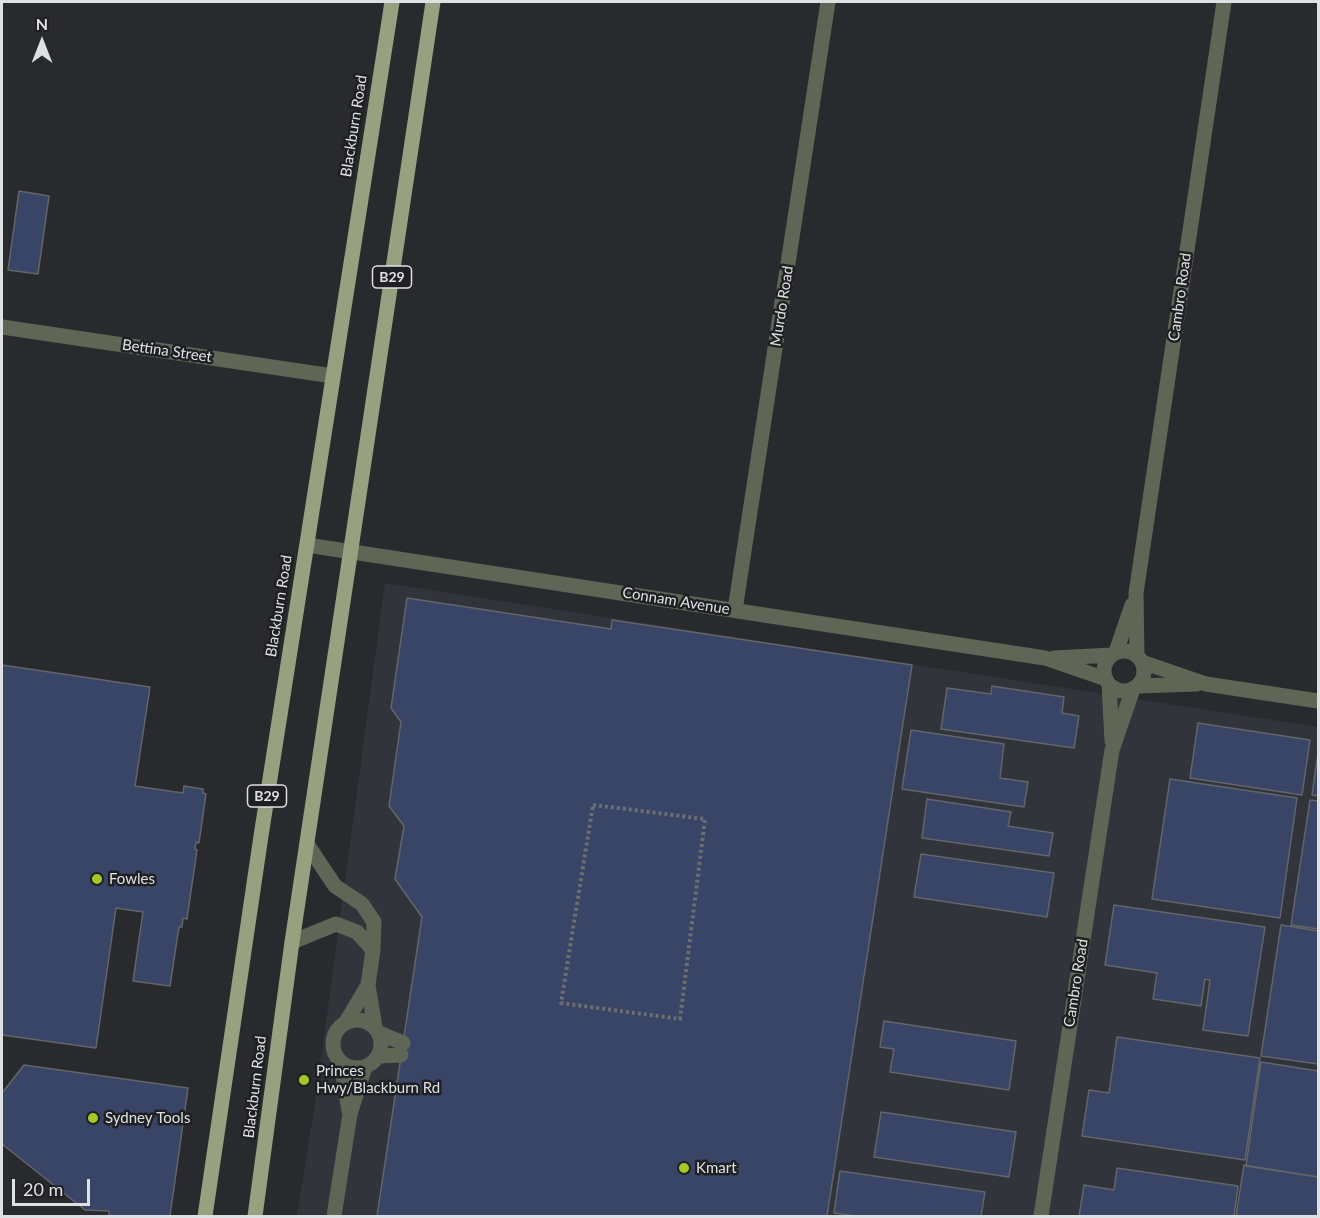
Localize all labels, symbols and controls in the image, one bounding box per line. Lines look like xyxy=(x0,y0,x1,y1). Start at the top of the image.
north arrow xyxy=(12,12,72,72)
text: N xyxy=(36,14,48,33)
street label: Blackburn Road xyxy=(337,74,371,178)
street label: Cambro Road xyxy=(1165,252,1195,342)
street label: Murdo Road xyxy=(767,264,797,348)
road number: B29 xyxy=(372,266,412,288)
street label: Bettina Street xyxy=(121,336,213,366)
street label: Blackburn Road xyxy=(262,554,296,658)
street label: Connam Avenue xyxy=(621,584,731,618)
road number: B29 xyxy=(248,785,286,807)
place label: Fowles xyxy=(109,870,155,888)
marker: Fowles xyxy=(90,872,104,886)
street label: Cambro Road xyxy=(1060,938,1092,1028)
street label: Blackburn Road xyxy=(240,1035,270,1139)
place label: Princes Hwy/Blackburn Rd xyxy=(316,1062,440,1097)
marker: Princes Hwy/Blackburn Rd xyxy=(297,1073,311,1087)
place label: Sydney Tools xyxy=(105,1109,190,1127)
marker: Sydney Tools xyxy=(86,1111,100,1125)
place label: Kmart xyxy=(696,1159,737,1177)
marker: Kmart xyxy=(677,1161,691,1175)
scale bar xyxy=(15,1167,93,1205)
text: 20 m xyxy=(23,1178,63,1200)

